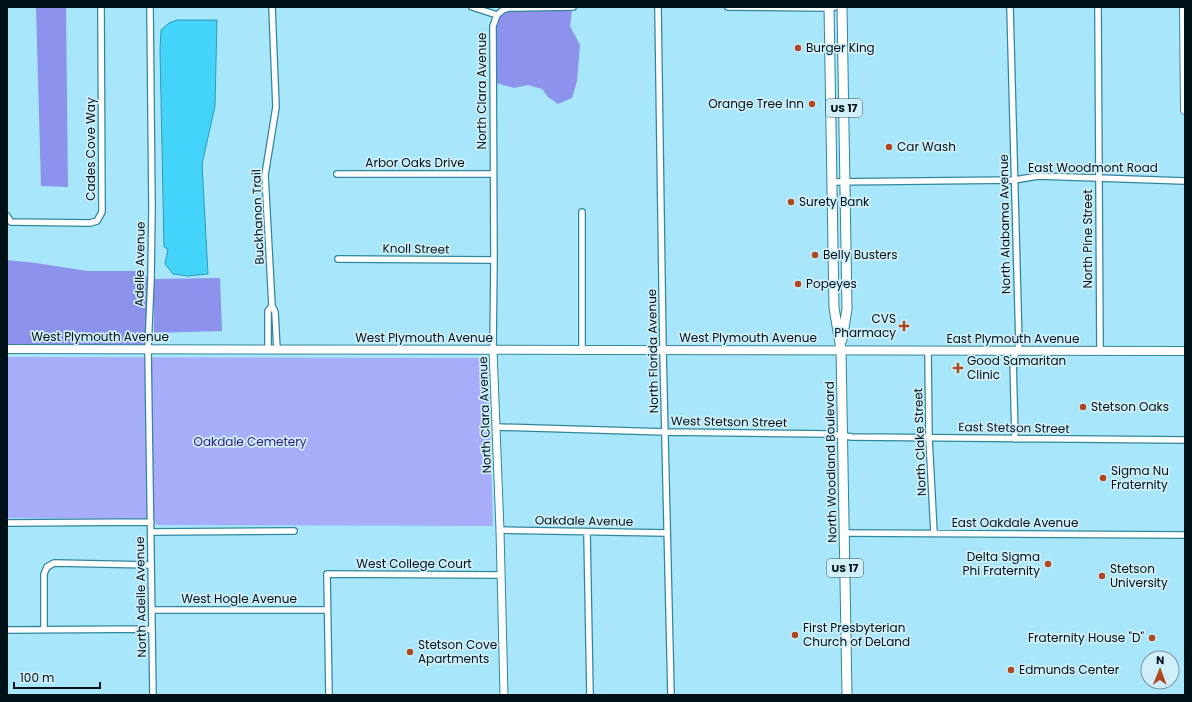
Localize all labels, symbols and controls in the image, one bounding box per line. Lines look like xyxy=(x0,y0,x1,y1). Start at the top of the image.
street label: North Clara Avenue xyxy=(473,32,490,150)
place label: Burger King xyxy=(806,39,875,56)
marker: Burger King xyxy=(793,43,803,53)
place label: Orange Tree Inn xyxy=(708,95,804,112)
street label: Cades Cove Way xyxy=(82,97,99,201)
marker: Orange Tree Inn xyxy=(807,99,817,109)
road number: US 17 xyxy=(826,99,862,117)
place label: Car Wash xyxy=(897,138,956,155)
marker: Car Wash xyxy=(884,142,894,152)
street label: Arbor Oaks Drive xyxy=(365,154,465,171)
street label: North Alabama Avenue xyxy=(995,154,1014,294)
street label: East Woodmont Road xyxy=(1028,159,1158,176)
street label: Buckhanon Trail xyxy=(247,169,268,265)
street label: North Pine Street xyxy=(1079,189,1096,289)
place label: Surety Bank xyxy=(799,193,870,210)
marker: Surety Bank xyxy=(786,197,796,207)
street label: Adelle Avenue xyxy=(130,221,149,307)
street label: Knoll Street xyxy=(382,239,450,258)
place label: Belly Busters xyxy=(823,246,898,263)
marker: Belly Busters xyxy=(810,250,820,260)
place label: Popeyes xyxy=(806,275,857,292)
marker: Popeyes xyxy=(793,279,803,289)
street label: North Florida Avenue xyxy=(643,289,662,413)
place label: CVS Pharmacy xyxy=(834,310,896,341)
marker: CVS Pharmacy xyxy=(899,321,909,331)
street label: West Plymouth Avenue xyxy=(31,328,169,345)
street label: West Plymouth Avenue xyxy=(355,329,493,346)
street label: West Plymouth Avenue xyxy=(679,329,817,346)
street label: East Plymouth Avenue xyxy=(947,330,1079,347)
place label: Good Samaritan Clinic xyxy=(967,352,1066,383)
street label: North Clara Avenue xyxy=(474,356,495,474)
marker: Good Samaritan Clinic xyxy=(952,362,964,374)
street label: North Woodland Boulevard xyxy=(821,381,840,543)
street label: North Clake Street xyxy=(909,388,930,496)
place label: Stetson Oaks xyxy=(1091,398,1169,415)
marker: Stetson Oaks xyxy=(1078,402,1088,412)
street label: West Stetson Street xyxy=(671,412,787,431)
street label: East Stetson Street xyxy=(958,418,1070,437)
park label: Oakdale Cemetery xyxy=(193,433,307,450)
place label: Sigma Nu Fraternity xyxy=(1111,462,1169,493)
marker: Sigma Nu Fraternity xyxy=(1098,473,1108,483)
street label: Oakdale Avenue xyxy=(535,511,633,530)
street label: East Oakdale Avenue xyxy=(952,514,1078,531)
street label: North Adelle Avenue xyxy=(131,536,150,658)
place label: Delta Sigma Phi Fraternity xyxy=(963,548,1040,579)
street label: West College Court xyxy=(356,555,472,572)
road number: US 17 xyxy=(827,559,863,577)
marker: Delta Sigma Phi Fraternity xyxy=(1043,559,1053,569)
place label: Stetson University xyxy=(1110,560,1168,591)
marker: Stetson University xyxy=(1097,571,1107,581)
street label: West Hogle Avenue xyxy=(181,590,297,607)
place label: First Presbyterian Church of DeLand xyxy=(803,619,910,650)
place label: Fraternity House "D" xyxy=(1028,629,1144,646)
marker: First Presbyterian Church of DeLand xyxy=(790,630,800,640)
marker: Fraternity House "D" xyxy=(1147,633,1157,643)
place label: Stetson Cove Apartments xyxy=(418,636,497,667)
marker: Stetson Cove Apartments xyxy=(405,647,415,657)
north arrow xyxy=(1140,650,1180,690)
text: N xyxy=(1156,652,1164,668)
place label: Edmunds Center xyxy=(1019,661,1120,678)
scale bar xyxy=(14,664,100,690)
marker: Edmunds Center xyxy=(1006,665,1016,675)
text: 100 m xyxy=(20,669,54,686)

